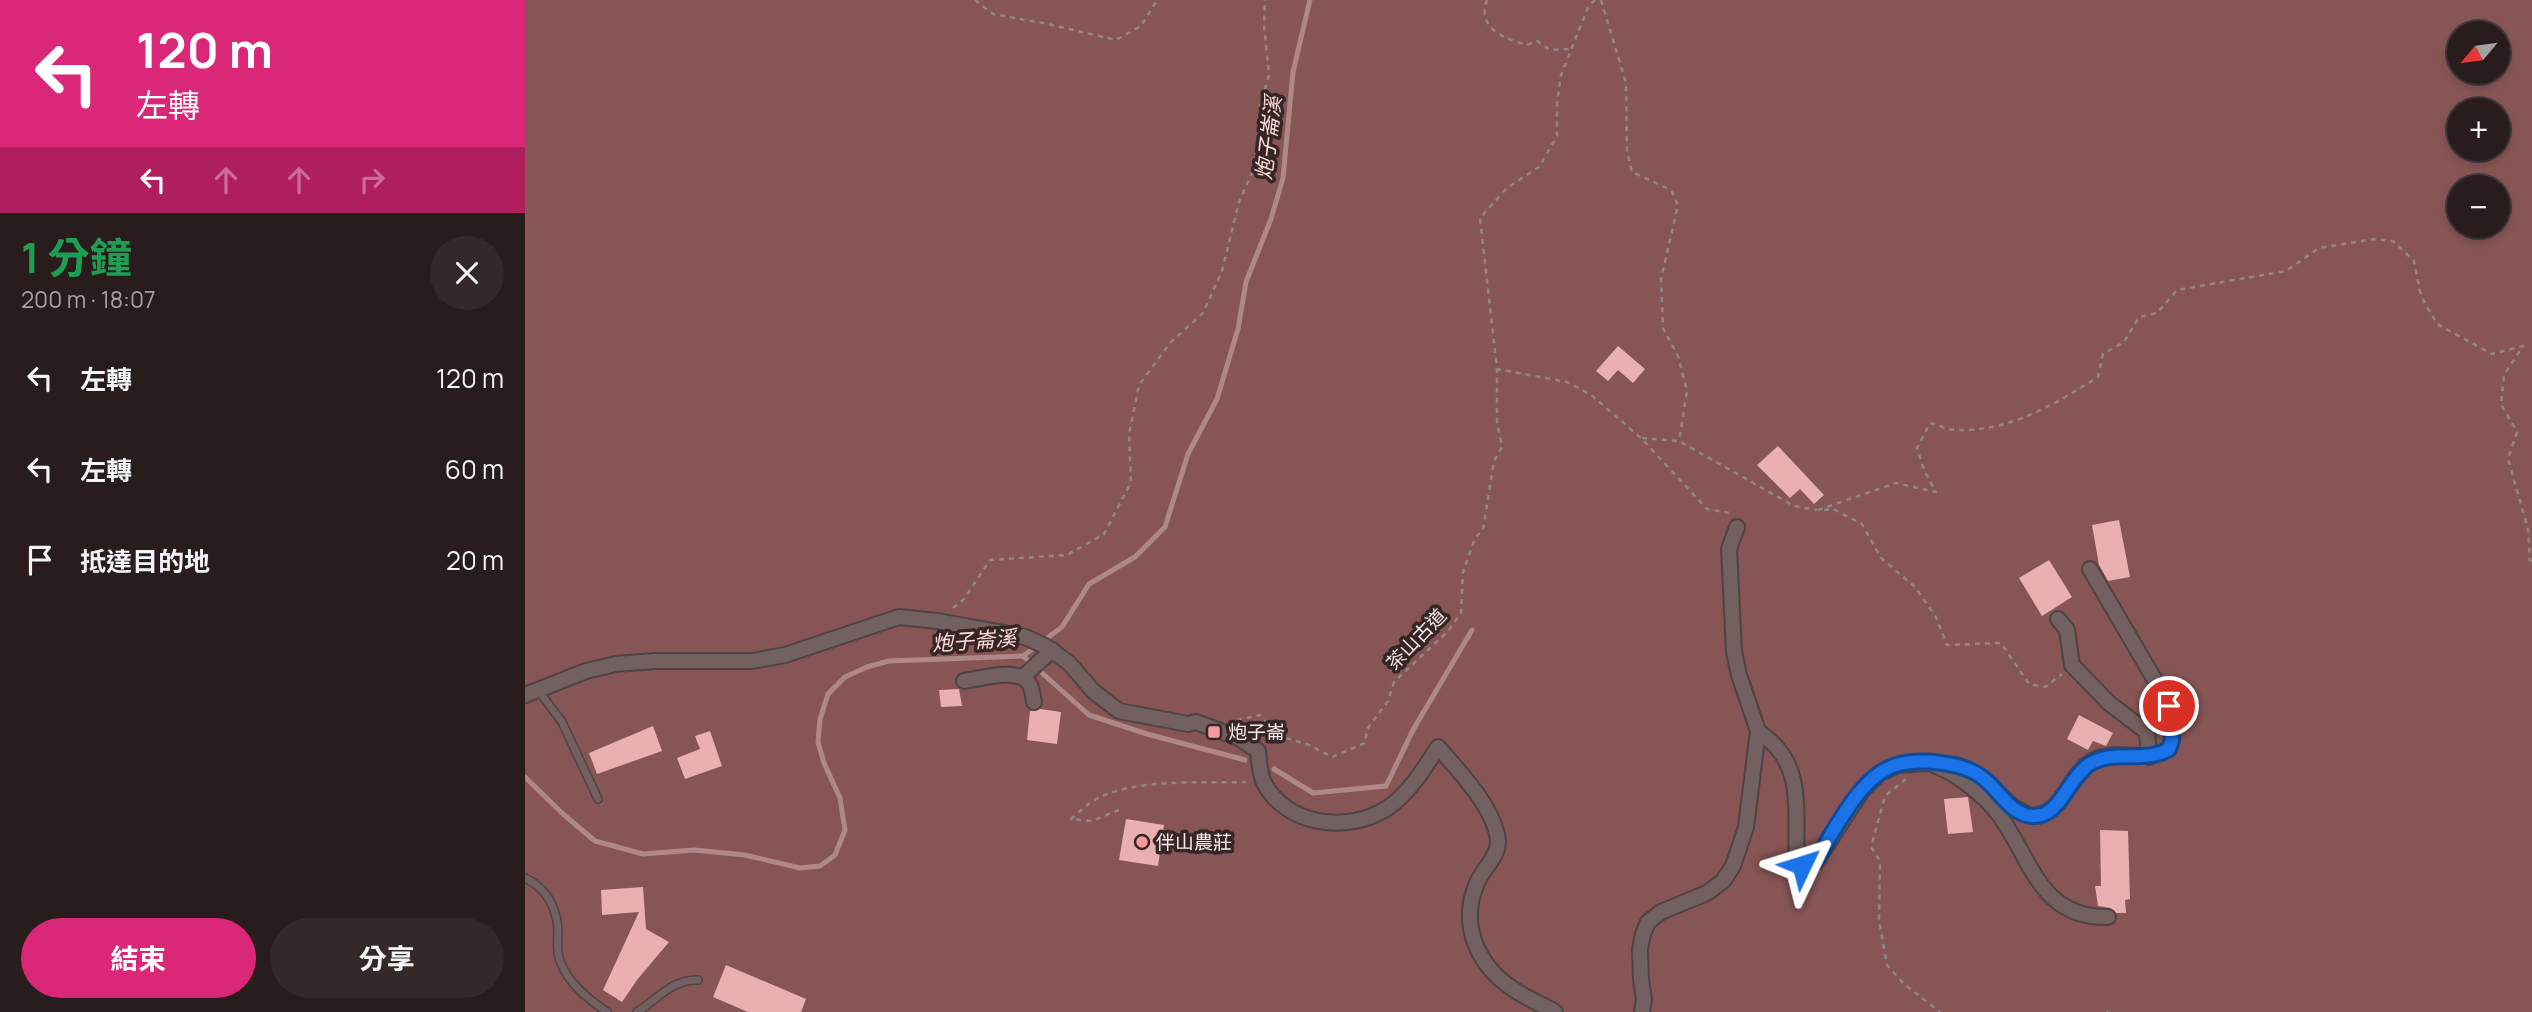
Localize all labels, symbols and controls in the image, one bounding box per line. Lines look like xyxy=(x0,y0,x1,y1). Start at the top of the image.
text: 120 m xyxy=(136,16,273,83)
north arrow xyxy=(2447,21,2509,84)
map controls xyxy=(2447,21,2510,238)
icon: left xyxy=(21,28,112,119)
text: 左轉 xyxy=(136,83,200,127)
water label: 炮子崙溪 xyxy=(1249,92,1287,181)
button: + xyxy=(2447,98,2510,161)
icon: left xyxy=(134,161,172,199)
icon: ahead xyxy=(207,161,245,199)
icon: ahead xyxy=(280,161,318,199)
icon: right xyxy=(353,161,391,199)
button: − xyxy=(2447,175,2510,238)
text: 1 分鐘 xyxy=(21,228,132,286)
button: close xyxy=(430,236,504,310)
text: 200 m · 18:07 xyxy=(21,283,155,315)
icon: left xyxy=(21,359,59,397)
text: 120 m xyxy=(436,360,504,396)
text: 左轉 xyxy=(80,361,132,397)
icon: left xyxy=(21,450,59,488)
text: 60 m xyxy=(445,451,504,487)
text: 左轉 xyxy=(80,452,132,488)
icon: arrive xyxy=(21,541,59,579)
text: 20 m xyxy=(446,542,504,578)
text: 抵達目的地 xyxy=(80,543,210,579)
street label: 茶山古道 xyxy=(1380,603,1452,675)
water label: 炮子崙溪 xyxy=(931,623,1020,657)
pin xyxy=(2139,676,2199,736)
icon: arrive xyxy=(2150,687,2188,725)
place label: 炮子崙 xyxy=(1228,719,1285,745)
marker: 炮子崙 xyxy=(1206,724,1222,740)
position arrow xyxy=(1765,828,1839,902)
place label: 伴山農莊 xyxy=(1156,829,1232,855)
marker: 伴山農莊 xyxy=(1134,834,1150,850)
button: 結束 xyxy=(21,918,256,998)
button: 分享 xyxy=(270,918,504,998)

